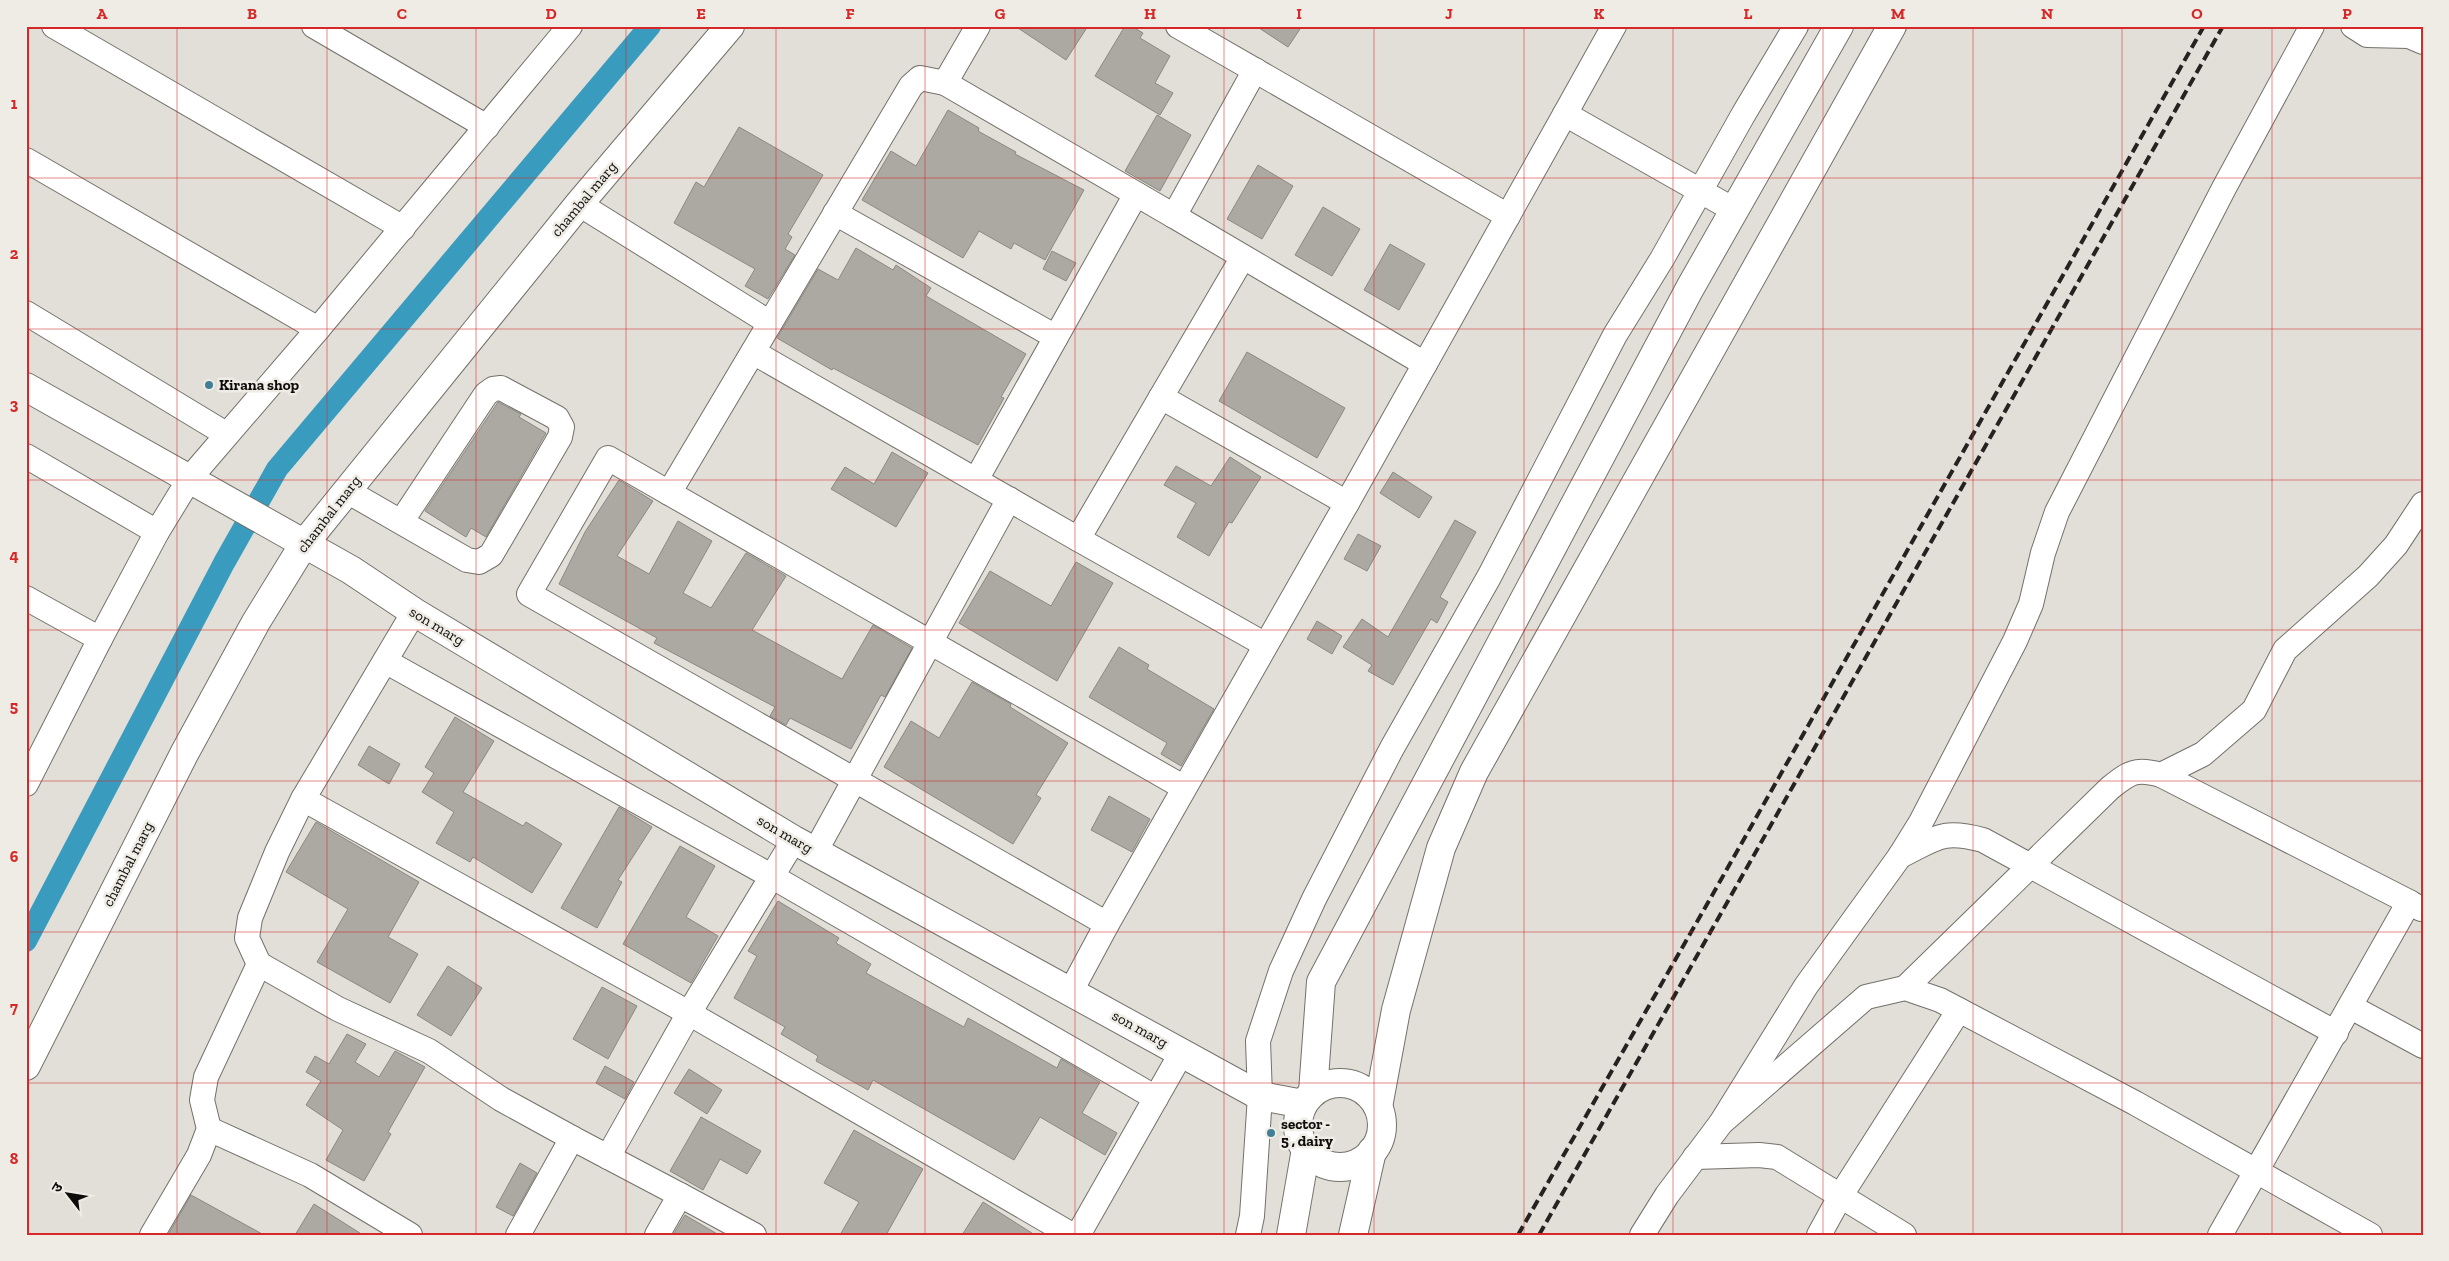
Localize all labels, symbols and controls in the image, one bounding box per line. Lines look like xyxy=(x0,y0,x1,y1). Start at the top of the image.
text: A xyxy=(97,4,108,23)
text: B xyxy=(247,4,257,23)
text: C xyxy=(397,4,407,23)
text: D xyxy=(545,4,557,23)
text: E xyxy=(696,4,706,23)
text: F xyxy=(845,4,855,23)
text: G xyxy=(995,4,1006,23)
text: H xyxy=(1144,4,1156,23)
text: I xyxy=(1296,4,1302,23)
text: J xyxy=(1445,4,1453,23)
text: K xyxy=(1594,4,1605,23)
text: L xyxy=(1744,4,1753,23)
text: M xyxy=(1891,4,1905,23)
text: N xyxy=(2041,4,2053,23)
text: O xyxy=(2191,4,2203,23)
text: P xyxy=(2342,4,2352,23)
text: 1 xyxy=(11,94,18,113)
street label: chambal marg xyxy=(547,158,621,240)
text: 2 xyxy=(10,244,19,263)
place label: Kirana shop xyxy=(219,376,300,394)
marker: Kirana shop xyxy=(203,379,215,391)
text: 3 xyxy=(10,395,19,414)
street label: chambal marg xyxy=(293,472,365,556)
text: 4 xyxy=(9,546,19,565)
street label: son marg xyxy=(406,603,468,649)
text: 5 xyxy=(10,697,18,716)
street label: son marg xyxy=(754,811,816,857)
street label: chambal marg xyxy=(99,819,157,909)
text: 6 xyxy=(10,847,19,866)
text: 7 xyxy=(10,998,18,1017)
street label: son marg xyxy=(1109,1006,1171,1052)
place label: sector - 5 , dairy xyxy=(1281,1115,1333,1150)
marker: sector - 5 , dairy xyxy=(1265,1127,1277,1139)
text: 8 xyxy=(10,1149,19,1168)
north arrow xyxy=(42,1168,92,1218)
text: उ xyxy=(48,1179,67,1195)

